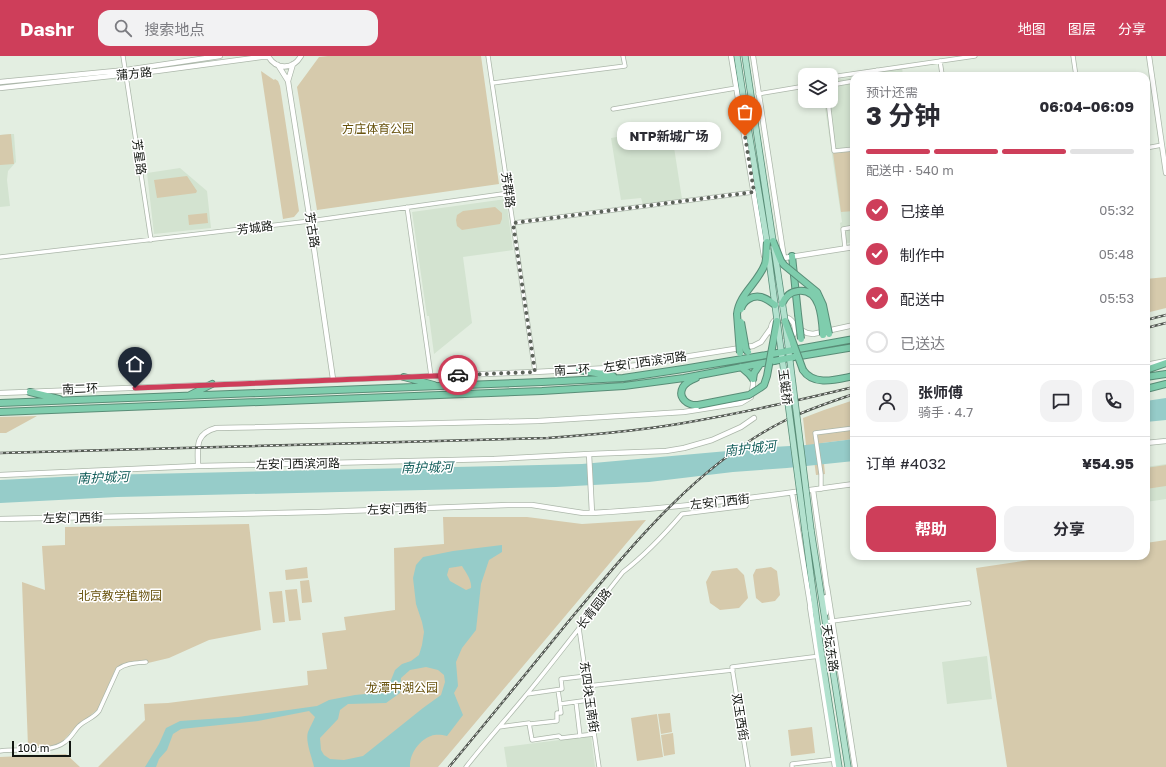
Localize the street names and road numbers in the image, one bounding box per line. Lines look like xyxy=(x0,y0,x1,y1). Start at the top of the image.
street label: 蒲方路 xyxy=(115,64,153,83)
street label: 芳星路 xyxy=(130,138,149,176)
street label: 芳群路 xyxy=(499,171,518,209)
street label: 芳古路 xyxy=(302,211,323,249)
street label: 芳城路 xyxy=(236,218,274,237)
street label: 左安门西滨河路 xyxy=(602,348,688,375)
street label: 南二环 xyxy=(554,361,590,378)
street label: 玉蜓桥 xyxy=(776,368,795,406)
street label: 南二环 xyxy=(62,380,98,397)
street label: 左安门西滨河路 xyxy=(256,455,340,472)
street label: 左安门西街 xyxy=(689,491,751,512)
street label: 左安门西街 xyxy=(367,500,427,517)
street label: 左安门西街 xyxy=(43,509,103,526)
street label: 长青园路 xyxy=(573,585,614,632)
street label: 天坛东路 xyxy=(819,623,842,673)
street label: 东四块玉南街 xyxy=(577,660,602,734)
street label: 双玉西街 xyxy=(729,692,752,742)

